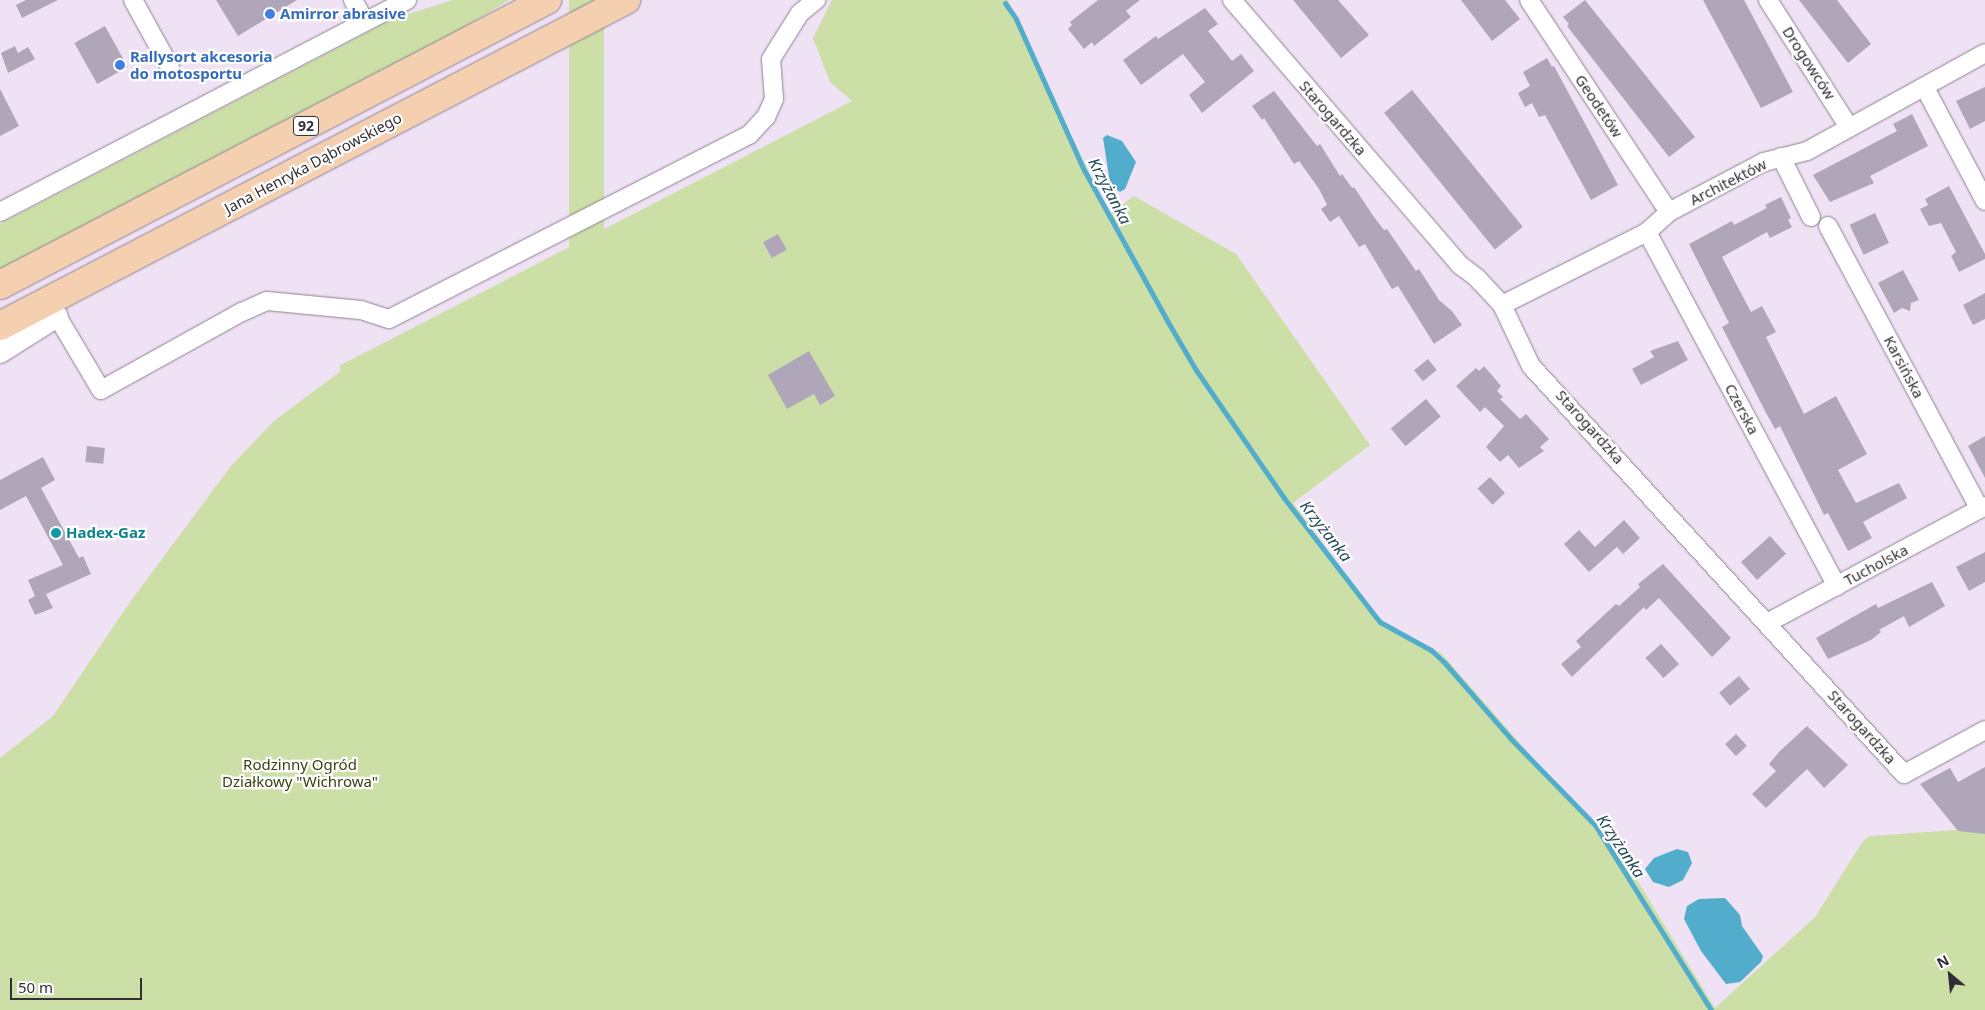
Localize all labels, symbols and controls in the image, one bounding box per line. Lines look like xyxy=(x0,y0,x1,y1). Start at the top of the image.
place label: Amirror abrasive xyxy=(280,5,406,23)
marker: Amirror abrasive xyxy=(264,8,276,20)
street label: Drogowców xyxy=(1779,23,1839,103)
place label: Rallysort akcesoria do motosportu xyxy=(130,47,272,82)
marker: Rallysort akcesoria do motosportu xyxy=(114,59,126,71)
street label: Geodetów xyxy=(1571,71,1627,141)
street label: Starogardzka xyxy=(1296,77,1370,159)
street label: Jana Henryka Dąbrowskiego xyxy=(221,109,405,217)
road number: 92 xyxy=(292,114,320,138)
water label: Krzyżanka xyxy=(1085,155,1135,227)
street label: Architektów xyxy=(1687,155,1769,209)
street label: Karsińska xyxy=(1880,333,1928,401)
street label: Czerska xyxy=(1721,381,1763,437)
street label: Starogardzka xyxy=(1552,386,1628,468)
water label: Krzyżanka xyxy=(1296,497,1356,565)
place label: Hadex-Gaz xyxy=(66,524,145,542)
marker: Hadex-Gaz xyxy=(50,527,62,539)
street label: Tucholska xyxy=(1841,541,1911,589)
street label: Starogardzka xyxy=(1824,686,1900,768)
park label: Rodzinny Ogród Działkowy "Wichrowa" xyxy=(222,755,378,790)
water label: Krzyżanka xyxy=(1593,811,1649,881)
north arrow xyxy=(1925,950,1975,1000)
text: N xyxy=(1933,950,1952,972)
scale bar xyxy=(12,968,145,1000)
text: 50 m xyxy=(18,977,53,997)

